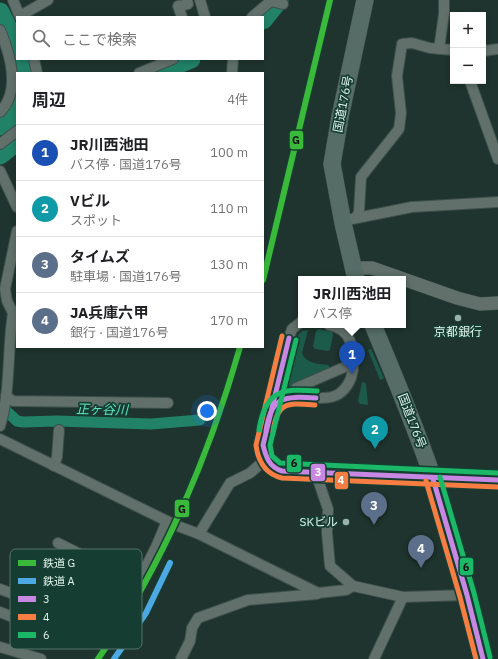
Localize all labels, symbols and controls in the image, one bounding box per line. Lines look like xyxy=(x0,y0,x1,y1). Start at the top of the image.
map controls xyxy=(450,12,486,84)
button: + xyxy=(450,12,486,48)
search box xyxy=(16,16,264,60)
icon: search xyxy=(30,27,52,49)
text: ここで検索 xyxy=(62,30,137,49)
button: − xyxy=(450,48,486,84)
street label: 国道176号 xyxy=(330,74,355,134)
text: 周辺 xyxy=(32,89,66,111)
text: 4件 xyxy=(227,91,248,108)
line badge: G xyxy=(289,130,304,150)
text: G xyxy=(292,133,300,147)
text: JR川西池田 xyxy=(70,135,149,154)
text: 1 xyxy=(41,144,49,161)
text: 100 m xyxy=(210,144,248,161)
text: バス停 · 国道176号 xyxy=(70,156,182,173)
text: Vビル xyxy=(70,191,110,210)
text: 2 xyxy=(41,200,49,217)
text: 110 m xyxy=(210,200,248,217)
text: スポット xyxy=(70,212,122,229)
text: タイムズ xyxy=(70,247,130,266)
text: 3 xyxy=(41,256,49,273)
text: 130 m xyxy=(210,256,248,273)
text: 駐車場 · 国道176号 xyxy=(70,268,182,285)
popup xyxy=(298,276,406,328)
text: JR川西池田 xyxy=(313,284,391,303)
text: JA兵庫六甲 xyxy=(70,303,148,322)
text: バス停 xyxy=(313,305,352,322)
text: 4 xyxy=(41,312,49,329)
text: 170 m xyxy=(210,312,248,329)
marker: 京都銀行 xyxy=(453,313,463,323)
text: 銀行 · 国道176号 xyxy=(70,324,169,341)
place label: 京都銀行 xyxy=(434,324,482,339)
pin: 1 xyxy=(339,341,365,374)
street label: 国道176号 xyxy=(395,391,430,450)
water label: 正ヶ谷川 xyxy=(76,401,130,418)
your location xyxy=(197,401,217,421)
pin: 2 xyxy=(362,416,388,449)
line badge: 6 xyxy=(286,454,302,473)
text: 6 xyxy=(291,456,298,470)
line badge: 3 xyxy=(310,463,326,482)
text: 3 xyxy=(315,465,321,479)
line badge: 4 xyxy=(334,471,349,490)
text: 4 xyxy=(338,473,345,487)
pin: 3 xyxy=(361,492,387,525)
line badge: G xyxy=(174,499,190,518)
text: G xyxy=(178,502,186,516)
place label: SKビル xyxy=(299,514,338,529)
marker: SKビル xyxy=(341,517,351,527)
pin: 4 xyxy=(408,535,434,568)
legend xyxy=(10,549,142,649)
text: 鉄道 G xyxy=(43,556,75,570)
line badge: 6 xyxy=(459,557,474,576)
text: 6 xyxy=(463,560,470,574)
text: 鉄道 A xyxy=(43,574,75,588)
text: 3 xyxy=(43,592,50,606)
text: 4 xyxy=(43,610,50,624)
text: 6 xyxy=(43,628,50,642)

